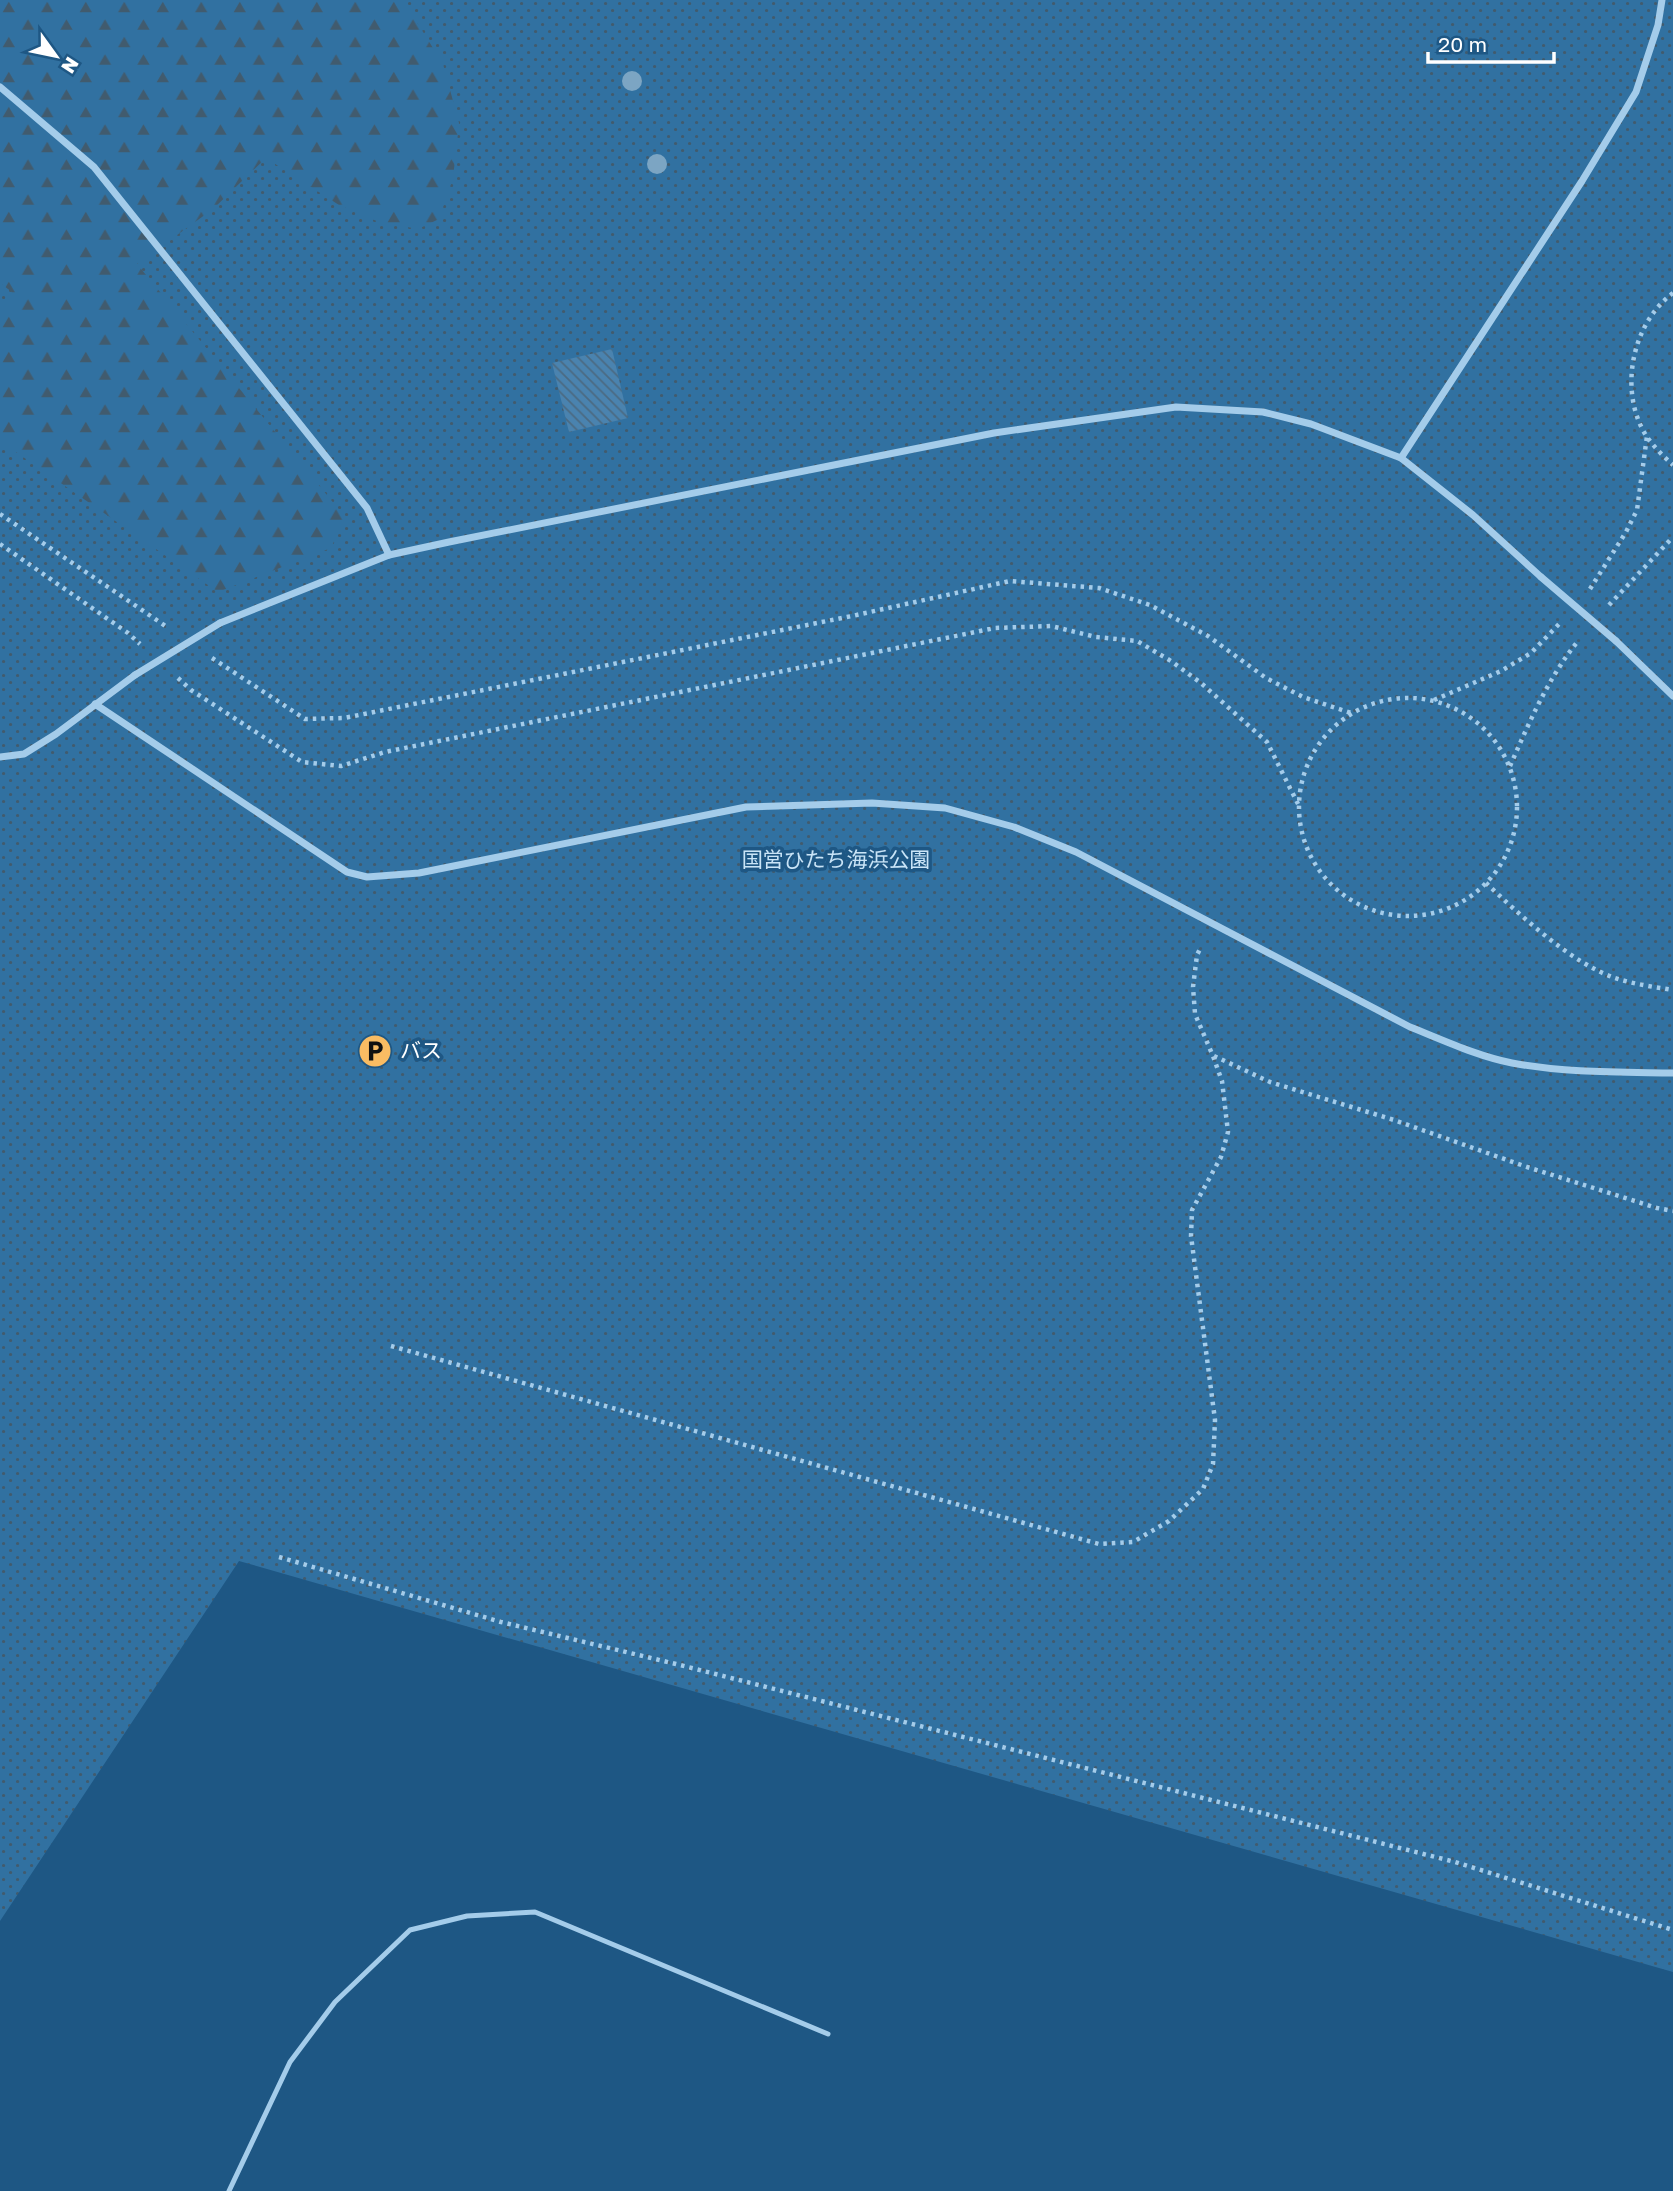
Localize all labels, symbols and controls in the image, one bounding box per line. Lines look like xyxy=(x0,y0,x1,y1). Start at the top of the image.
north arrow xyxy=(21,21,91,91)
scale bar xyxy=(1428,21,1554,65)
text: 20 m xyxy=(1438,31,1487,57)
text: N xyxy=(57,53,84,78)
park label: 国営ひたち海浜公園 xyxy=(742,846,931,872)
parking icon: バス xyxy=(356,1032,394,1070)
place label: バス xyxy=(400,1037,442,1063)

